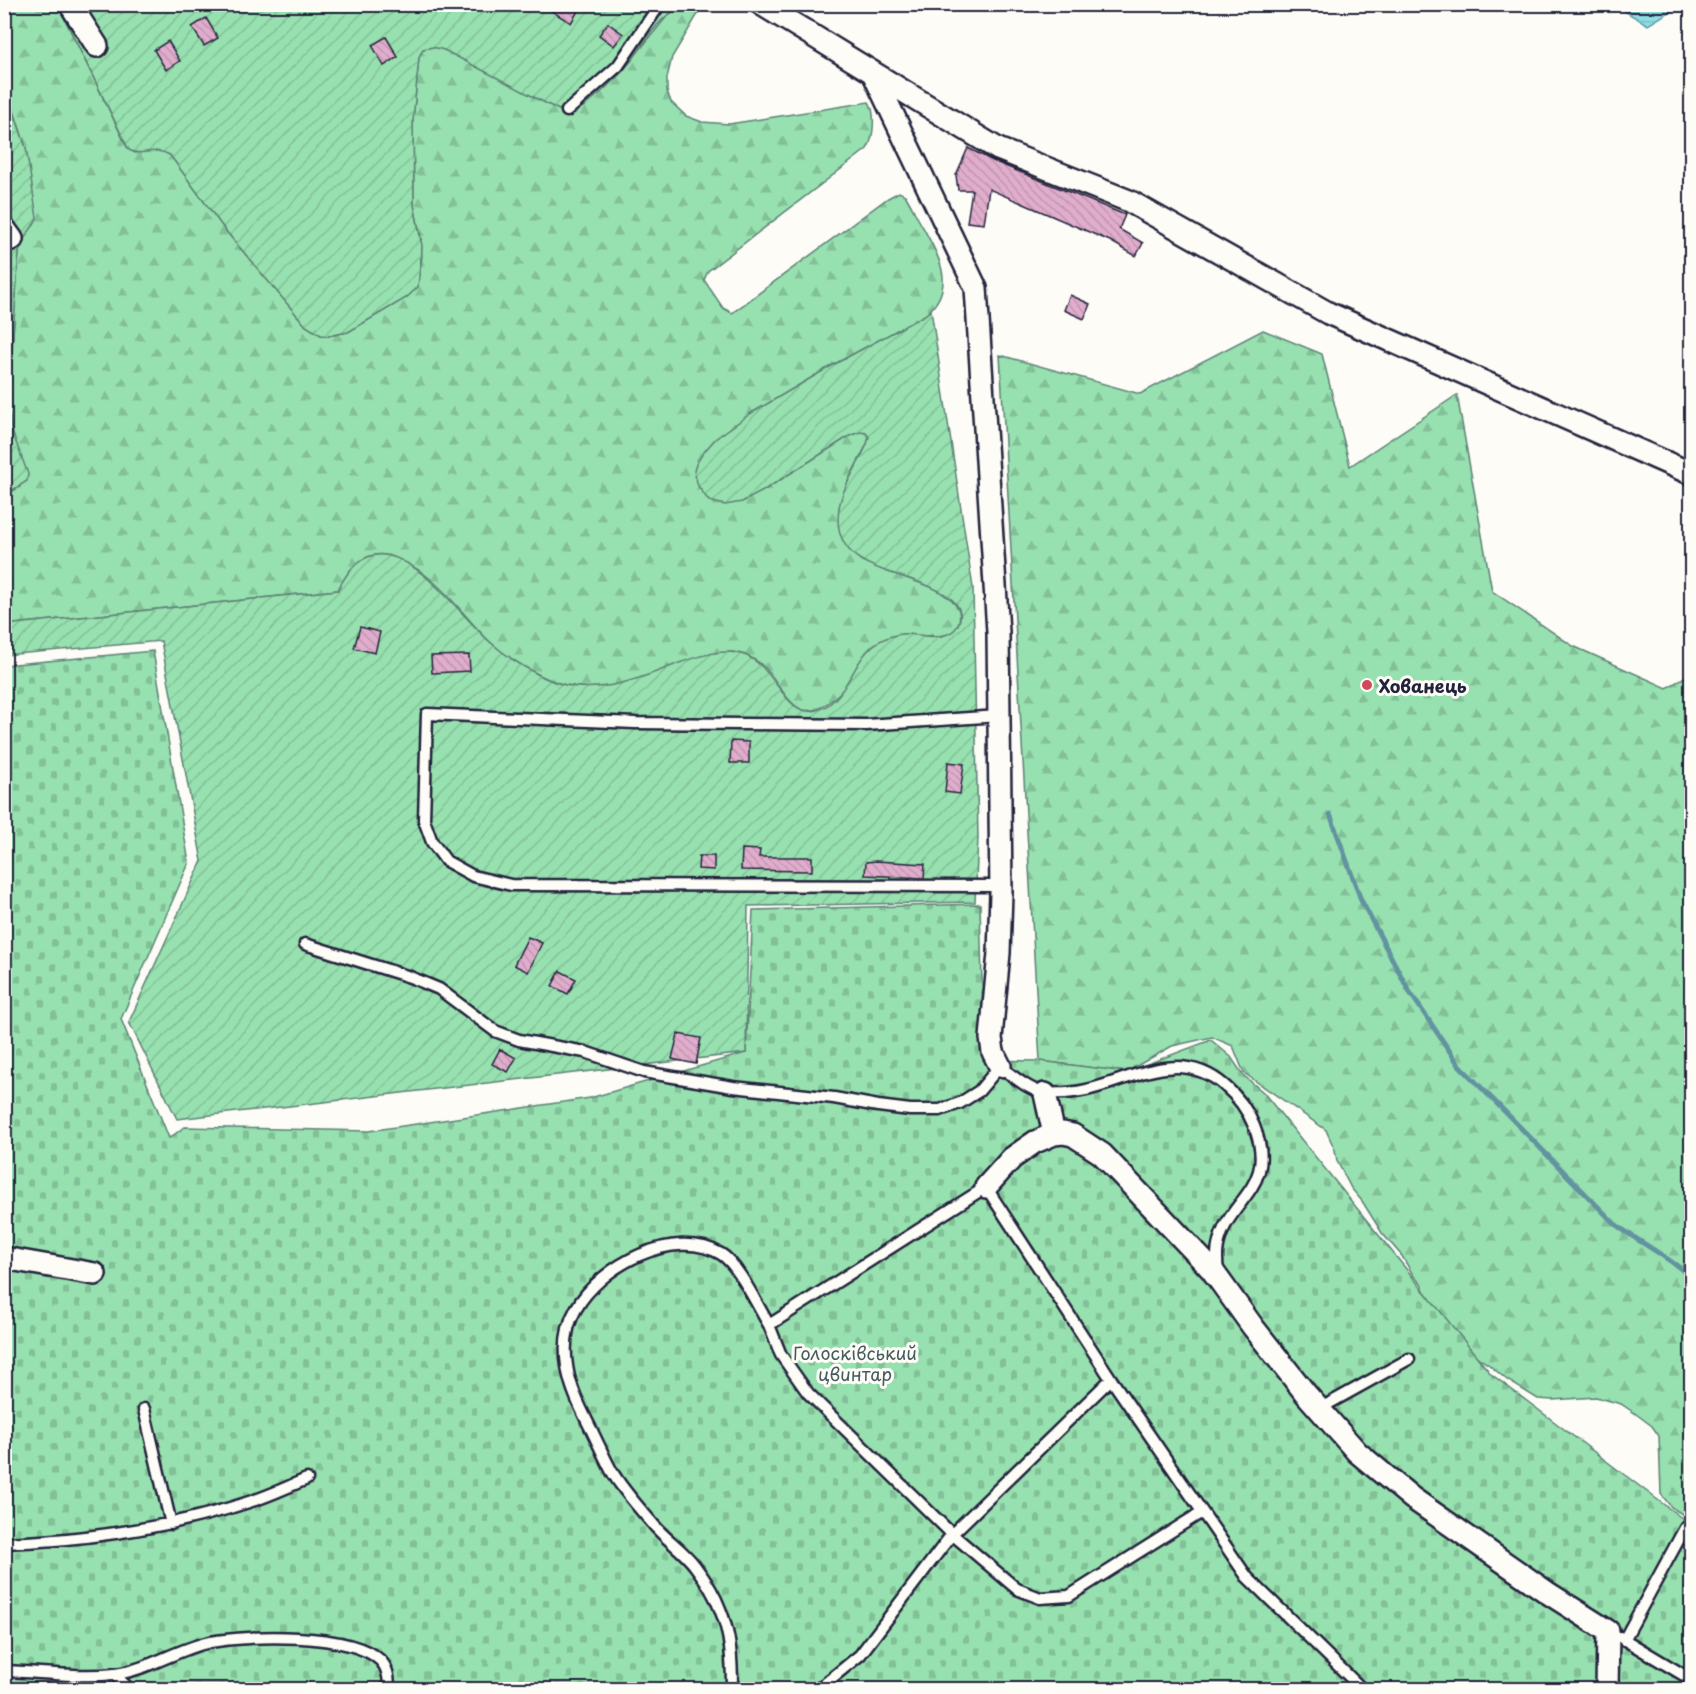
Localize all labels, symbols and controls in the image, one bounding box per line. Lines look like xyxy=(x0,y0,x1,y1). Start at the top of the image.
place label: Хованець xyxy=(1379,672,1467,699)
marker: Хованець xyxy=(1360,678,1374,692)
park label: Голосківський цвинтар xyxy=(793,1339,917,1387)

